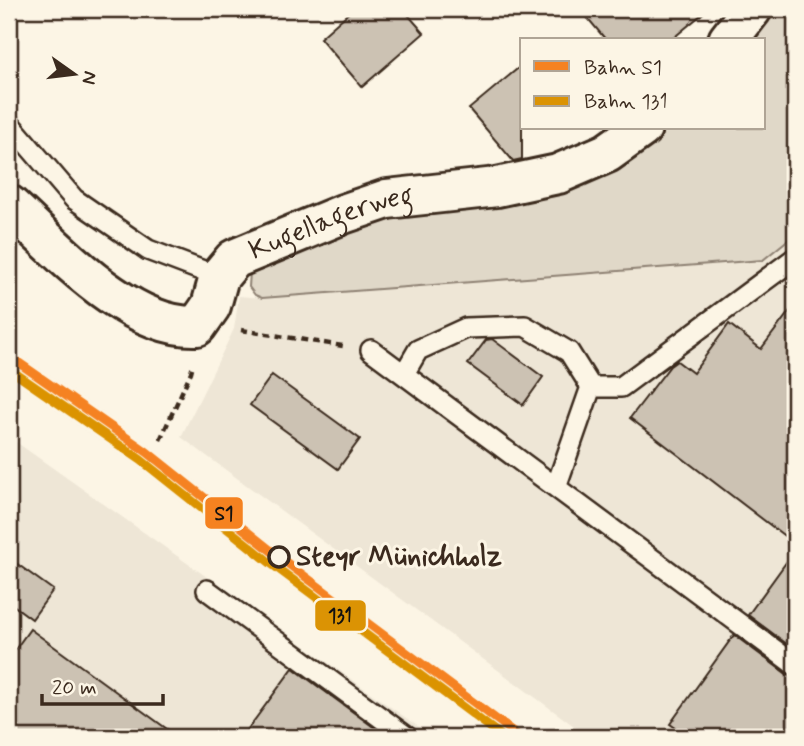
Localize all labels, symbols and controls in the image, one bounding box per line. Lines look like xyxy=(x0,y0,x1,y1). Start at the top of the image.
north arrow xyxy=(38,38,108,108)
legend xyxy=(520,38,766,130)
text: Bahn S1 xyxy=(584,54,662,82)
text: N xyxy=(75,69,103,87)
text: Bahn 131 xyxy=(584,88,668,116)
street label: Kugellagerweg xyxy=(243,178,415,269)
line badge: S1 xyxy=(204,496,244,530)
text: S1 xyxy=(214,502,234,527)
place label: Steyr Münichholz xyxy=(296,539,502,576)
marker: Steyr Münichholz xyxy=(268,546,290,568)
line badge: 131 xyxy=(314,599,367,632)
text: 131 xyxy=(328,604,352,629)
scale bar xyxy=(42,662,163,706)
text: 20 m xyxy=(52,674,97,702)

